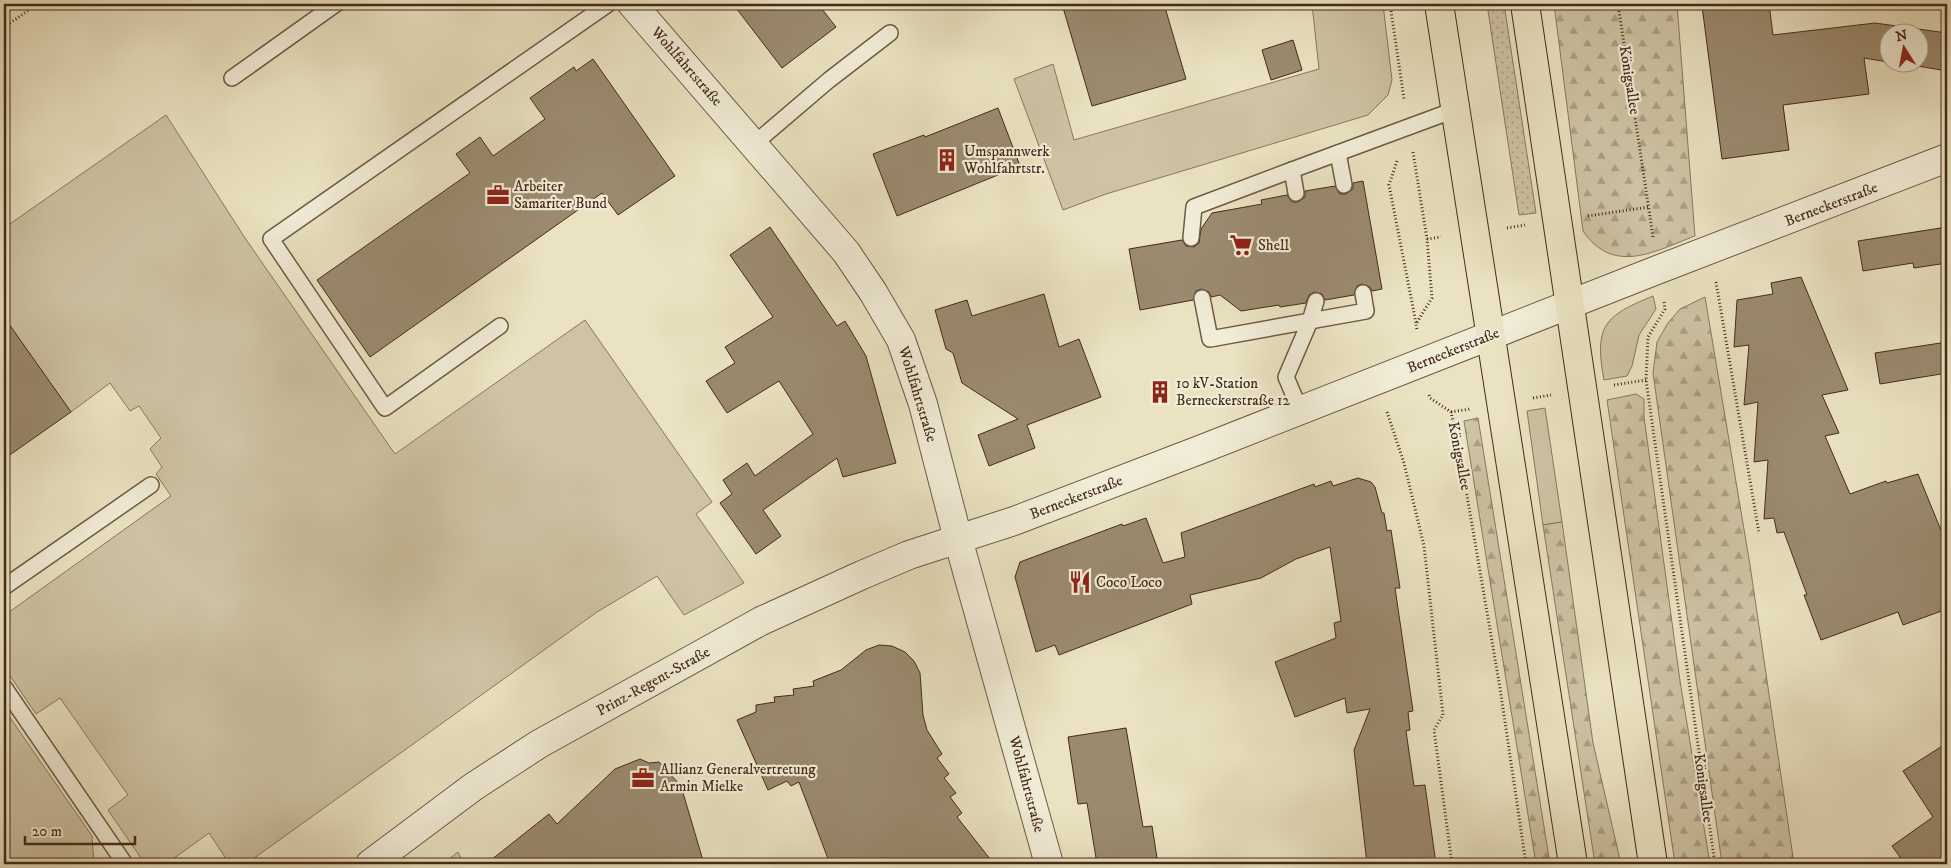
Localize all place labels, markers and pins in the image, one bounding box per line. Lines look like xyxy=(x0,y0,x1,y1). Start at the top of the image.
place label: Umspannwerk Wohlfahrtstr. xyxy=(963,142,1050,178)
building icon: Umspannwerk Wohlfahrtstr. xyxy=(934,147,960,173)
place label: Arbeiter Samariter Bund xyxy=(514,177,608,213)
office icon: Arbeiter Samariter Bund xyxy=(485,182,511,208)
supermarket icon: Shell xyxy=(1228,232,1254,258)
place label: Shell xyxy=(1258,236,1289,255)
place label: 10 kV-Station Berneckerstraße 12 xyxy=(1176,374,1291,410)
building icon: 10 kV-Station Berneckerstraße 12 xyxy=(1147,379,1173,405)
restaurant icon: Coco Loco xyxy=(1067,569,1093,595)
place label: Coco Loco xyxy=(1096,573,1162,592)
place label: Allianz Generalvertretung Armin Mielke xyxy=(660,760,816,796)
office icon: Allianz Generalvertretung Armin Mielke xyxy=(630,765,656,791)

